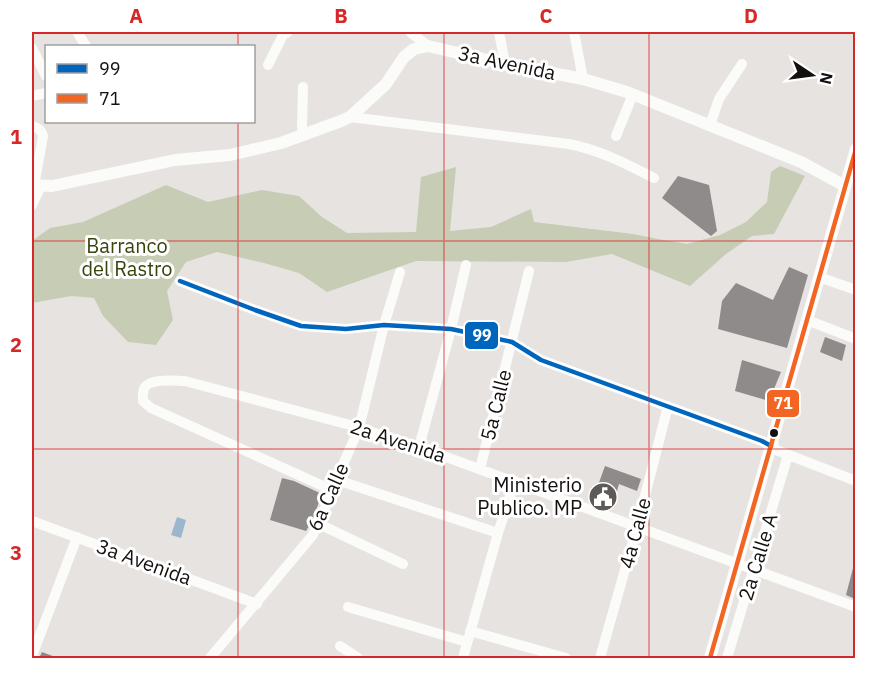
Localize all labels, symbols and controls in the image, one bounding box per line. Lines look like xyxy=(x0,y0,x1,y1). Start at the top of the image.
text: A xyxy=(129,2,143,29)
text: B xyxy=(334,2,348,29)
text: C xyxy=(539,2,553,29)
text: D xyxy=(744,2,758,29)
street label: 3a Avenida xyxy=(456,39,559,86)
legend xyxy=(45,45,255,123)
north arrow xyxy=(782,45,842,105)
text: 99 xyxy=(99,57,121,80)
text: N xyxy=(816,70,838,86)
text: 71 xyxy=(99,87,121,110)
text: 1 xyxy=(10,123,22,150)
park label: Barranco del Rastro xyxy=(81,232,173,282)
line badge: 99 xyxy=(464,321,499,350)
text: 99 xyxy=(472,325,492,345)
text: 2 xyxy=(10,331,22,358)
street label: 5a Calle xyxy=(474,367,517,443)
line badge: 71 xyxy=(766,389,800,418)
text: 71 xyxy=(773,393,793,413)
street label: 2a Avenida xyxy=(347,412,450,469)
unlabelled marker xyxy=(768,427,780,439)
street label: 6a Calle xyxy=(301,458,355,535)
place label: Ministerio Publico. MP xyxy=(477,471,582,521)
public building icon: Ministerio Publico. MP xyxy=(587,481,619,513)
street label: 4a Calle xyxy=(612,494,657,571)
street label: 2a Calle A xyxy=(731,510,784,604)
street label: 3a Avenida xyxy=(93,532,196,591)
text: 3 xyxy=(10,539,22,566)

